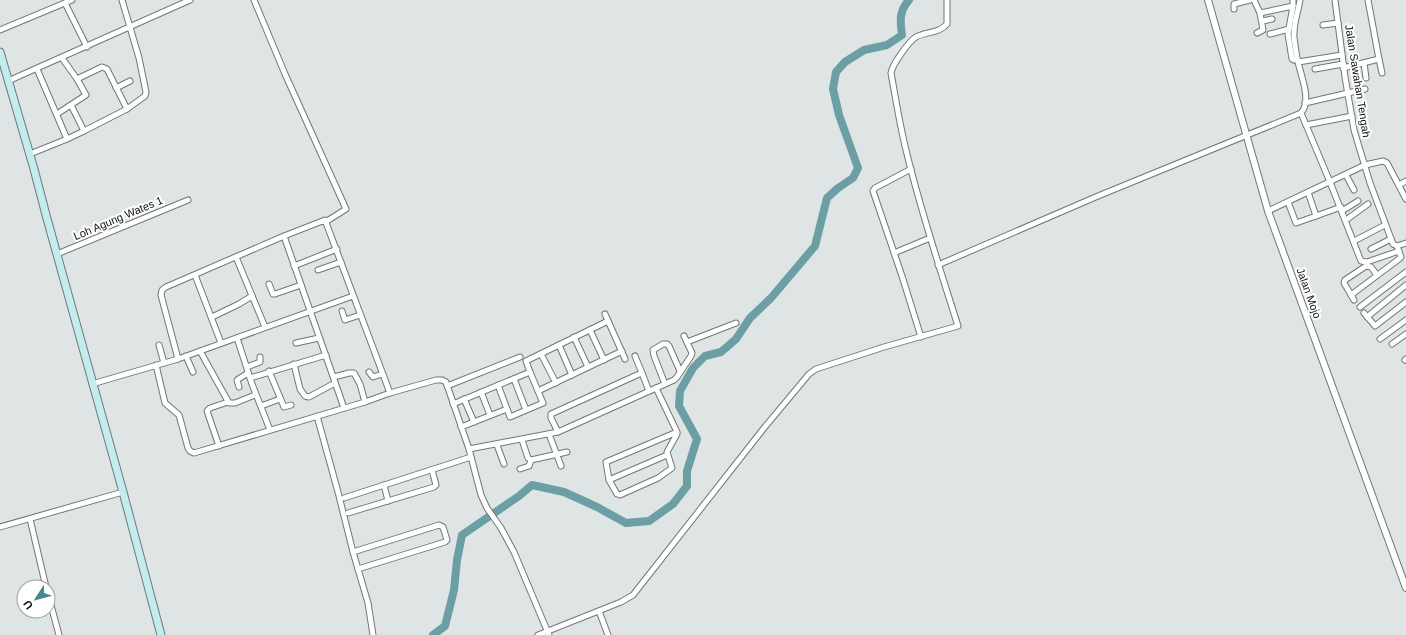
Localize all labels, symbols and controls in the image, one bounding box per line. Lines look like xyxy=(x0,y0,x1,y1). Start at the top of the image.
street label: Jalan Sawahan Tengah xyxy=(1343,24,1373,138)
street label: Loh Agung Wates 1 xyxy=(72,194,164,242)
street label: Jalan Mojo xyxy=(1294,266,1324,320)
north arrow xyxy=(16,579,56,619)
text: U xyxy=(21,598,35,612)

